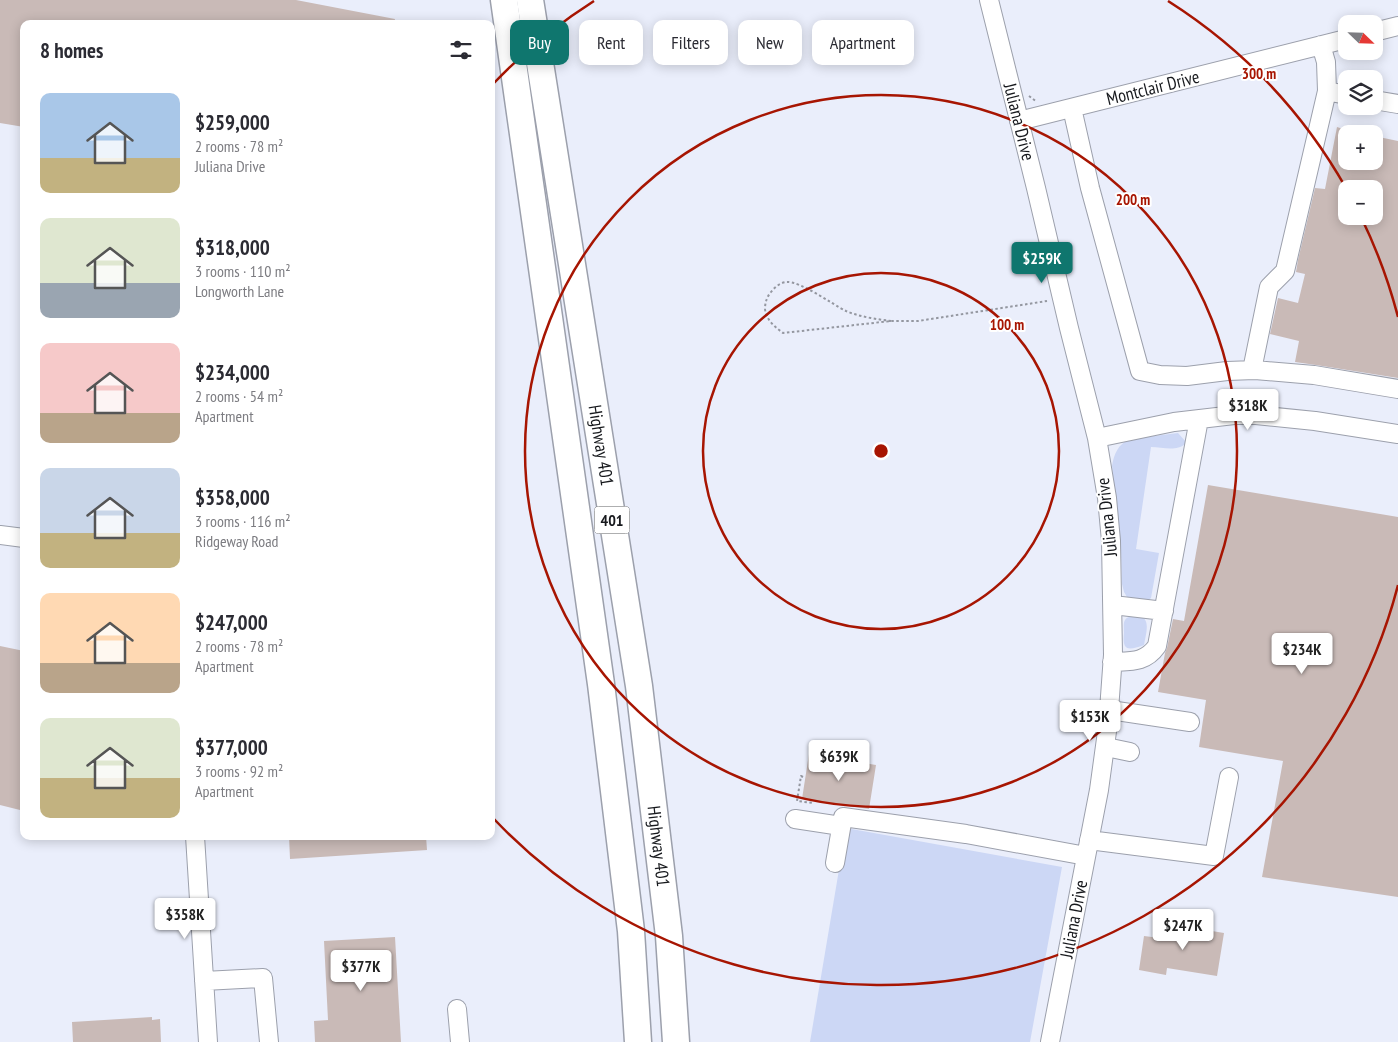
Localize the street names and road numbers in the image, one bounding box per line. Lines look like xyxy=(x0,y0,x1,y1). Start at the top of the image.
street label: Montclair Drive xyxy=(1104,65,1202,110)
street label: Juliana Drive xyxy=(999,80,1040,163)
street label: Highway 401 xyxy=(584,403,619,487)
street label: Juliana Drive xyxy=(1091,477,1122,559)
road number: 401 xyxy=(594,506,630,534)
street label: Highway 401 xyxy=(642,804,675,888)
street label: Juliana Drive xyxy=(1054,878,1092,961)

